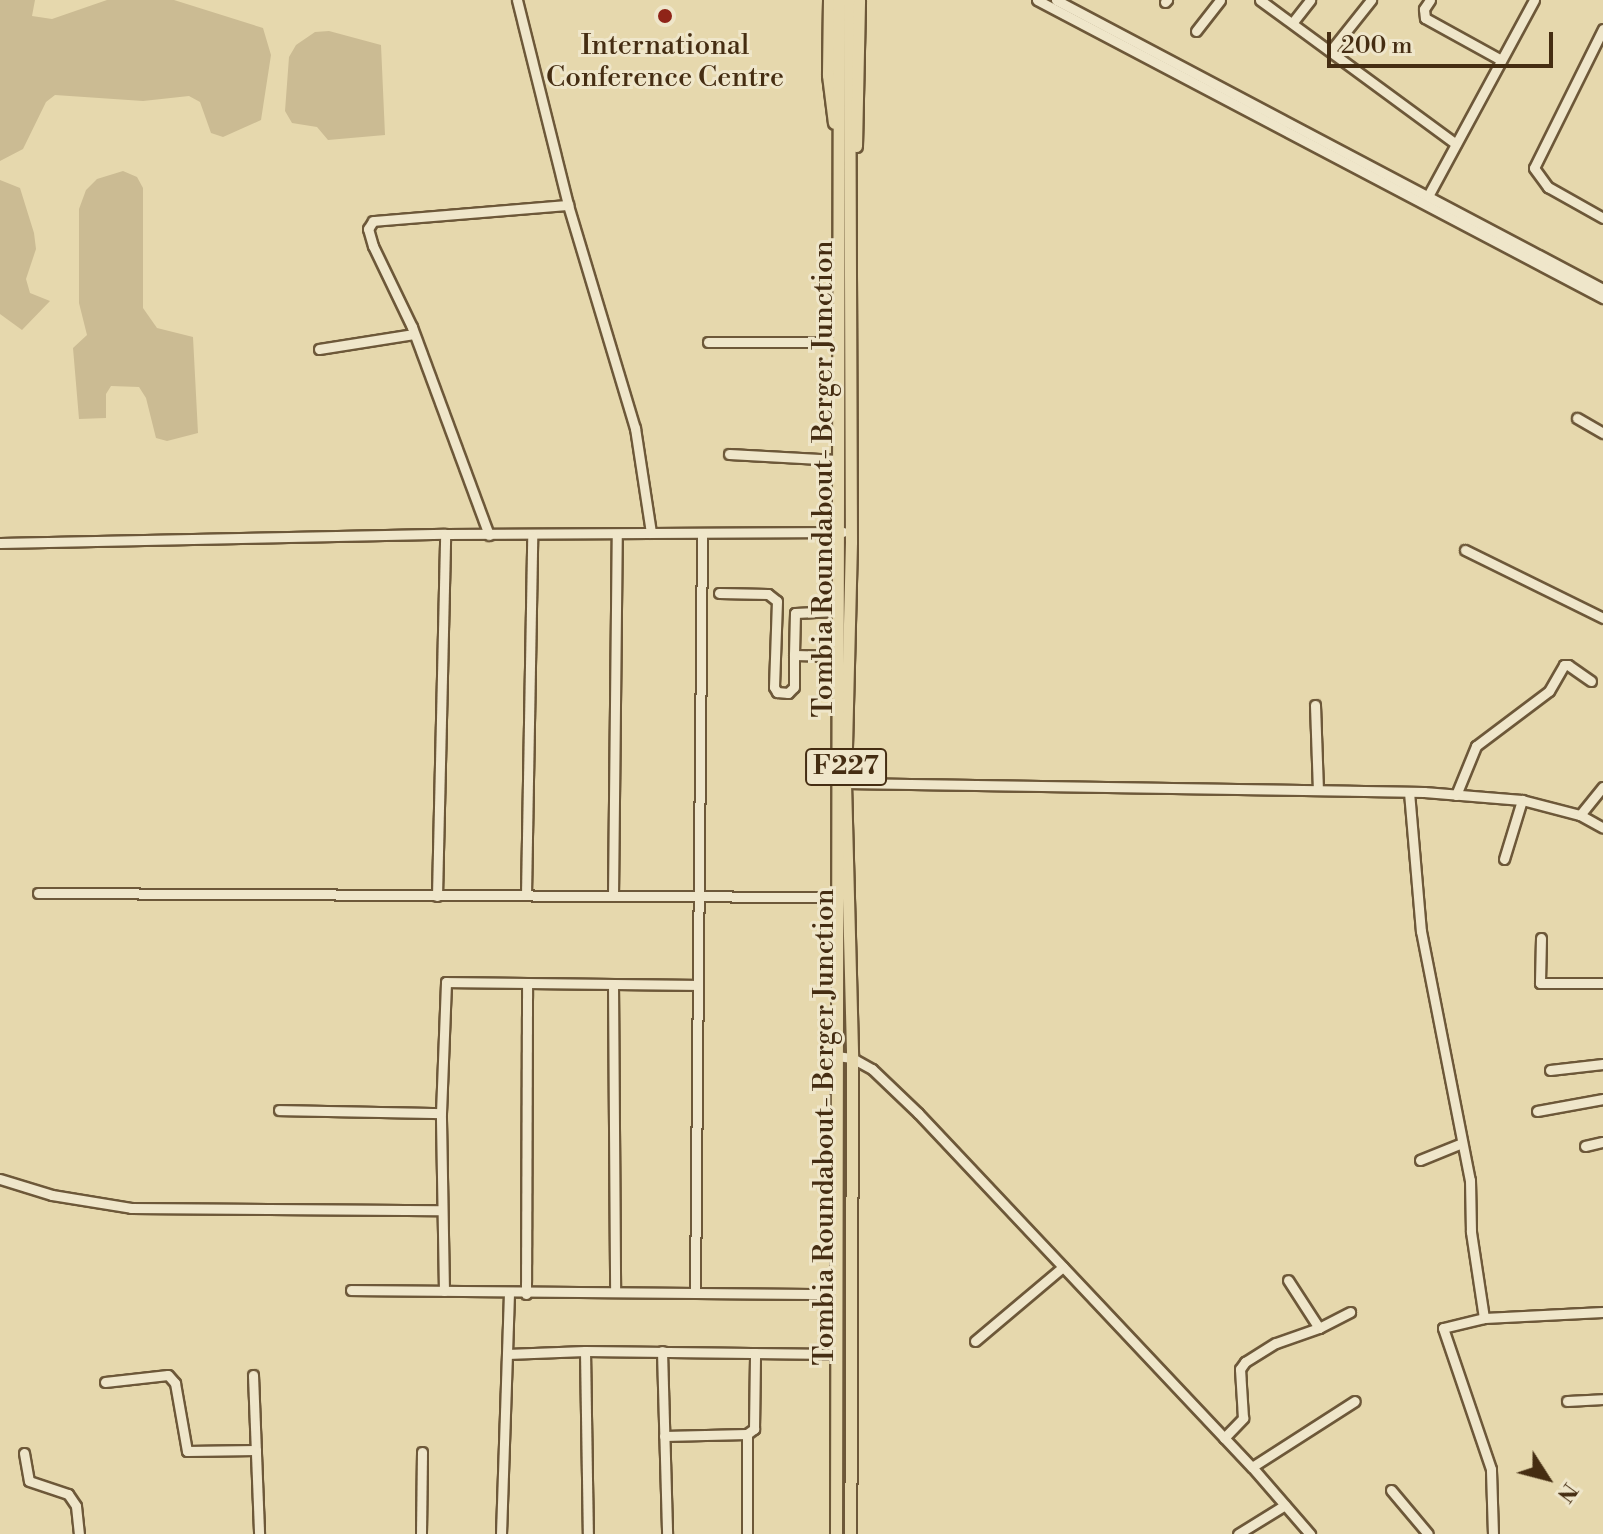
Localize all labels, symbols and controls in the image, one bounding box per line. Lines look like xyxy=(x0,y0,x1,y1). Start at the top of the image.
marker: International Conference Centre xyxy=(656,7,674,25)
scale bar xyxy=(1331,16,1557,66)
place label: International Conference Centre xyxy=(546,29,784,95)
text: 200 m xyxy=(1341,31,1412,61)
street label: Tombia Roundabout- Berger Junction xyxy=(807,241,841,717)
road number: F227 xyxy=(804,745,888,789)
street label: Tombia Roundabout- Berger Junction xyxy=(808,889,842,1365)
north arrow xyxy=(1507,1438,1587,1518)
text: N xyxy=(1551,1477,1583,1507)

